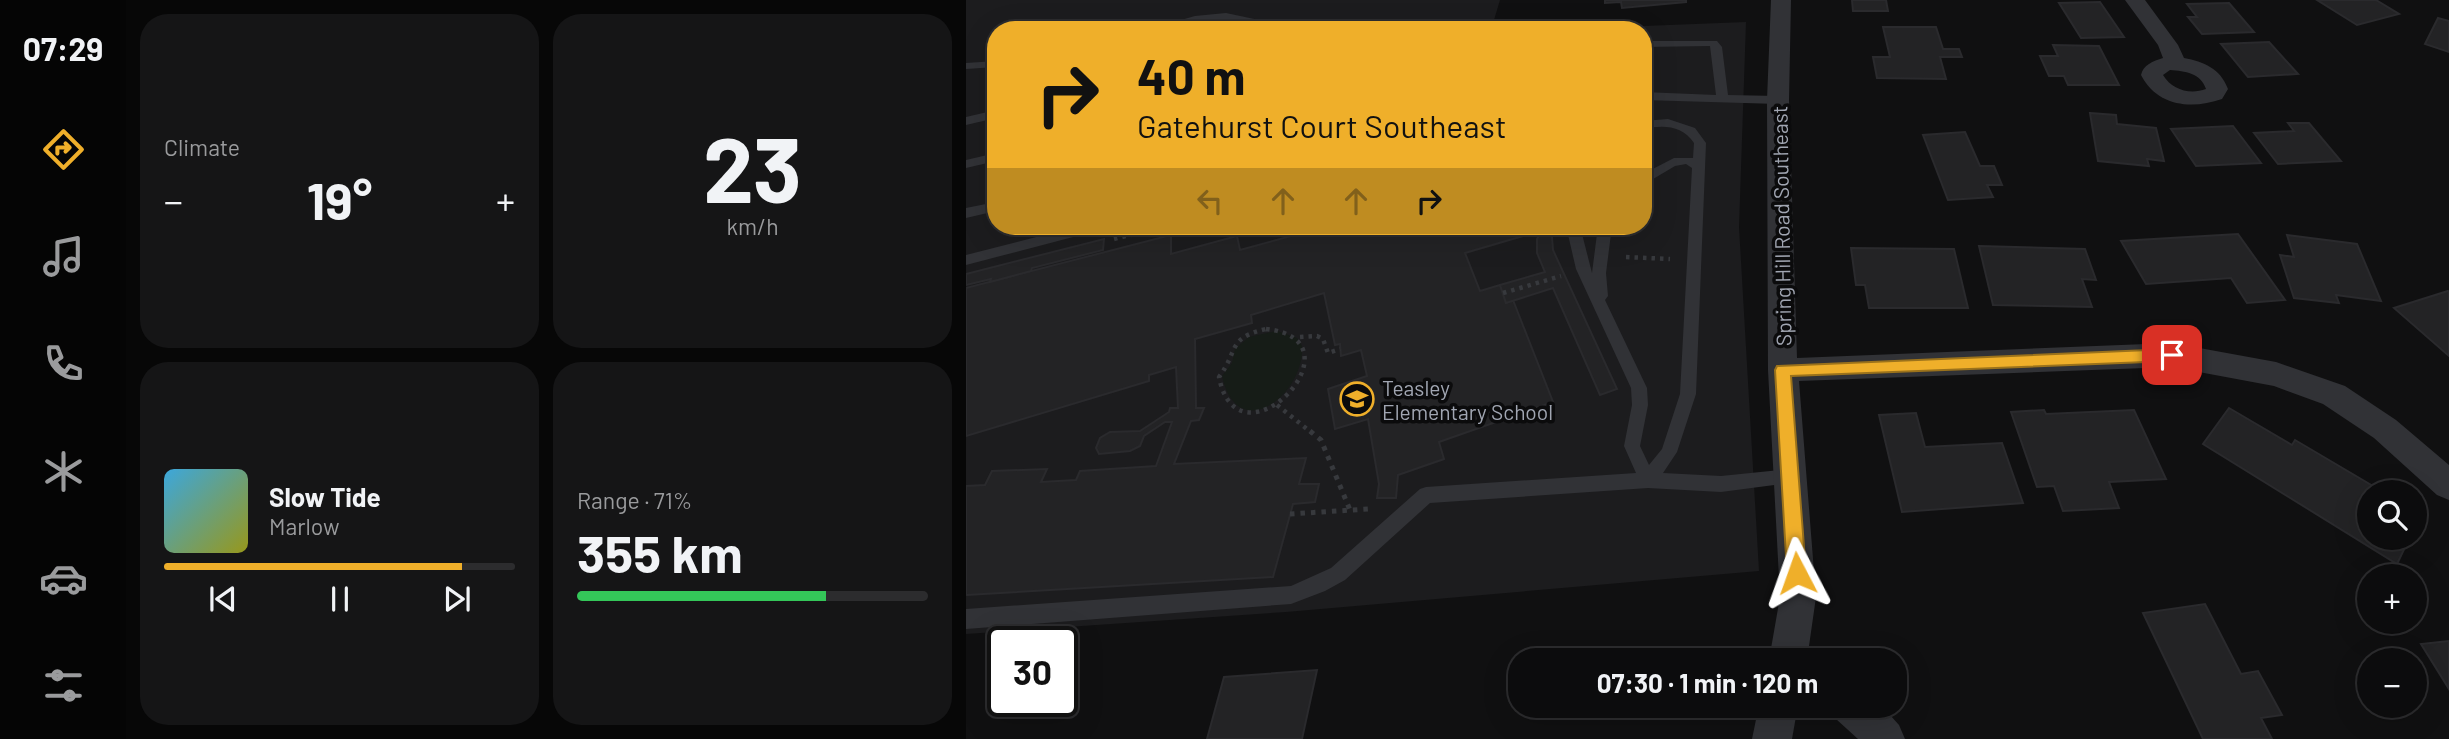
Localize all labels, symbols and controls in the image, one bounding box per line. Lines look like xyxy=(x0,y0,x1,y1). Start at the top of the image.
text: 07:29 xyxy=(23,29,103,67)
text: 40 m xyxy=(1137,46,1245,105)
icon: right xyxy=(1022,49,1113,140)
text: Gatehurst Court Southeast xyxy=(1137,106,1507,144)
street label: Spring Hill Road Southeast xyxy=(1766,106,1796,346)
text: 23 xyxy=(703,112,802,221)
icon: directions xyxy=(39,125,88,174)
text: Climate xyxy=(164,133,240,161)
text: 19° xyxy=(307,168,372,230)
text: − xyxy=(164,177,183,223)
text: + xyxy=(496,177,515,223)
icon: left xyxy=(1191,182,1229,220)
icon: ahead xyxy=(1264,182,1302,220)
icon: ahead xyxy=(1337,182,1375,220)
icon: right xyxy=(1410,182,1448,220)
text: km/h xyxy=(726,212,779,240)
icon: music xyxy=(39,232,88,281)
pin xyxy=(2142,325,2202,385)
icon: arrive xyxy=(2153,336,2191,374)
icon: phone xyxy=(39,339,88,388)
place label: Teasley Elementary School xyxy=(1382,375,1553,424)
school or university icon: Teasley Elementary School xyxy=(1338,380,1376,418)
icon: climate xyxy=(39,447,88,496)
map controls xyxy=(2357,480,2427,718)
button: search xyxy=(2357,480,2427,550)
text: Slow Tide xyxy=(269,481,381,512)
text: Range · 71% xyxy=(577,486,692,514)
text: Marlow xyxy=(269,512,340,540)
text: 355 km xyxy=(577,521,743,583)
position arrow xyxy=(1760,536,1834,610)
icon: car xyxy=(39,554,88,603)
button: + xyxy=(2357,564,2427,634)
icon: previous xyxy=(204,580,242,618)
icon: pause xyxy=(321,580,359,618)
icon: next xyxy=(438,580,476,618)
speed limit sign: 30 xyxy=(987,626,1078,717)
button: − xyxy=(2357,648,2427,718)
icon: filters xyxy=(39,661,88,710)
text: 07:30 · 1 min · 120 m xyxy=(1597,667,1818,698)

